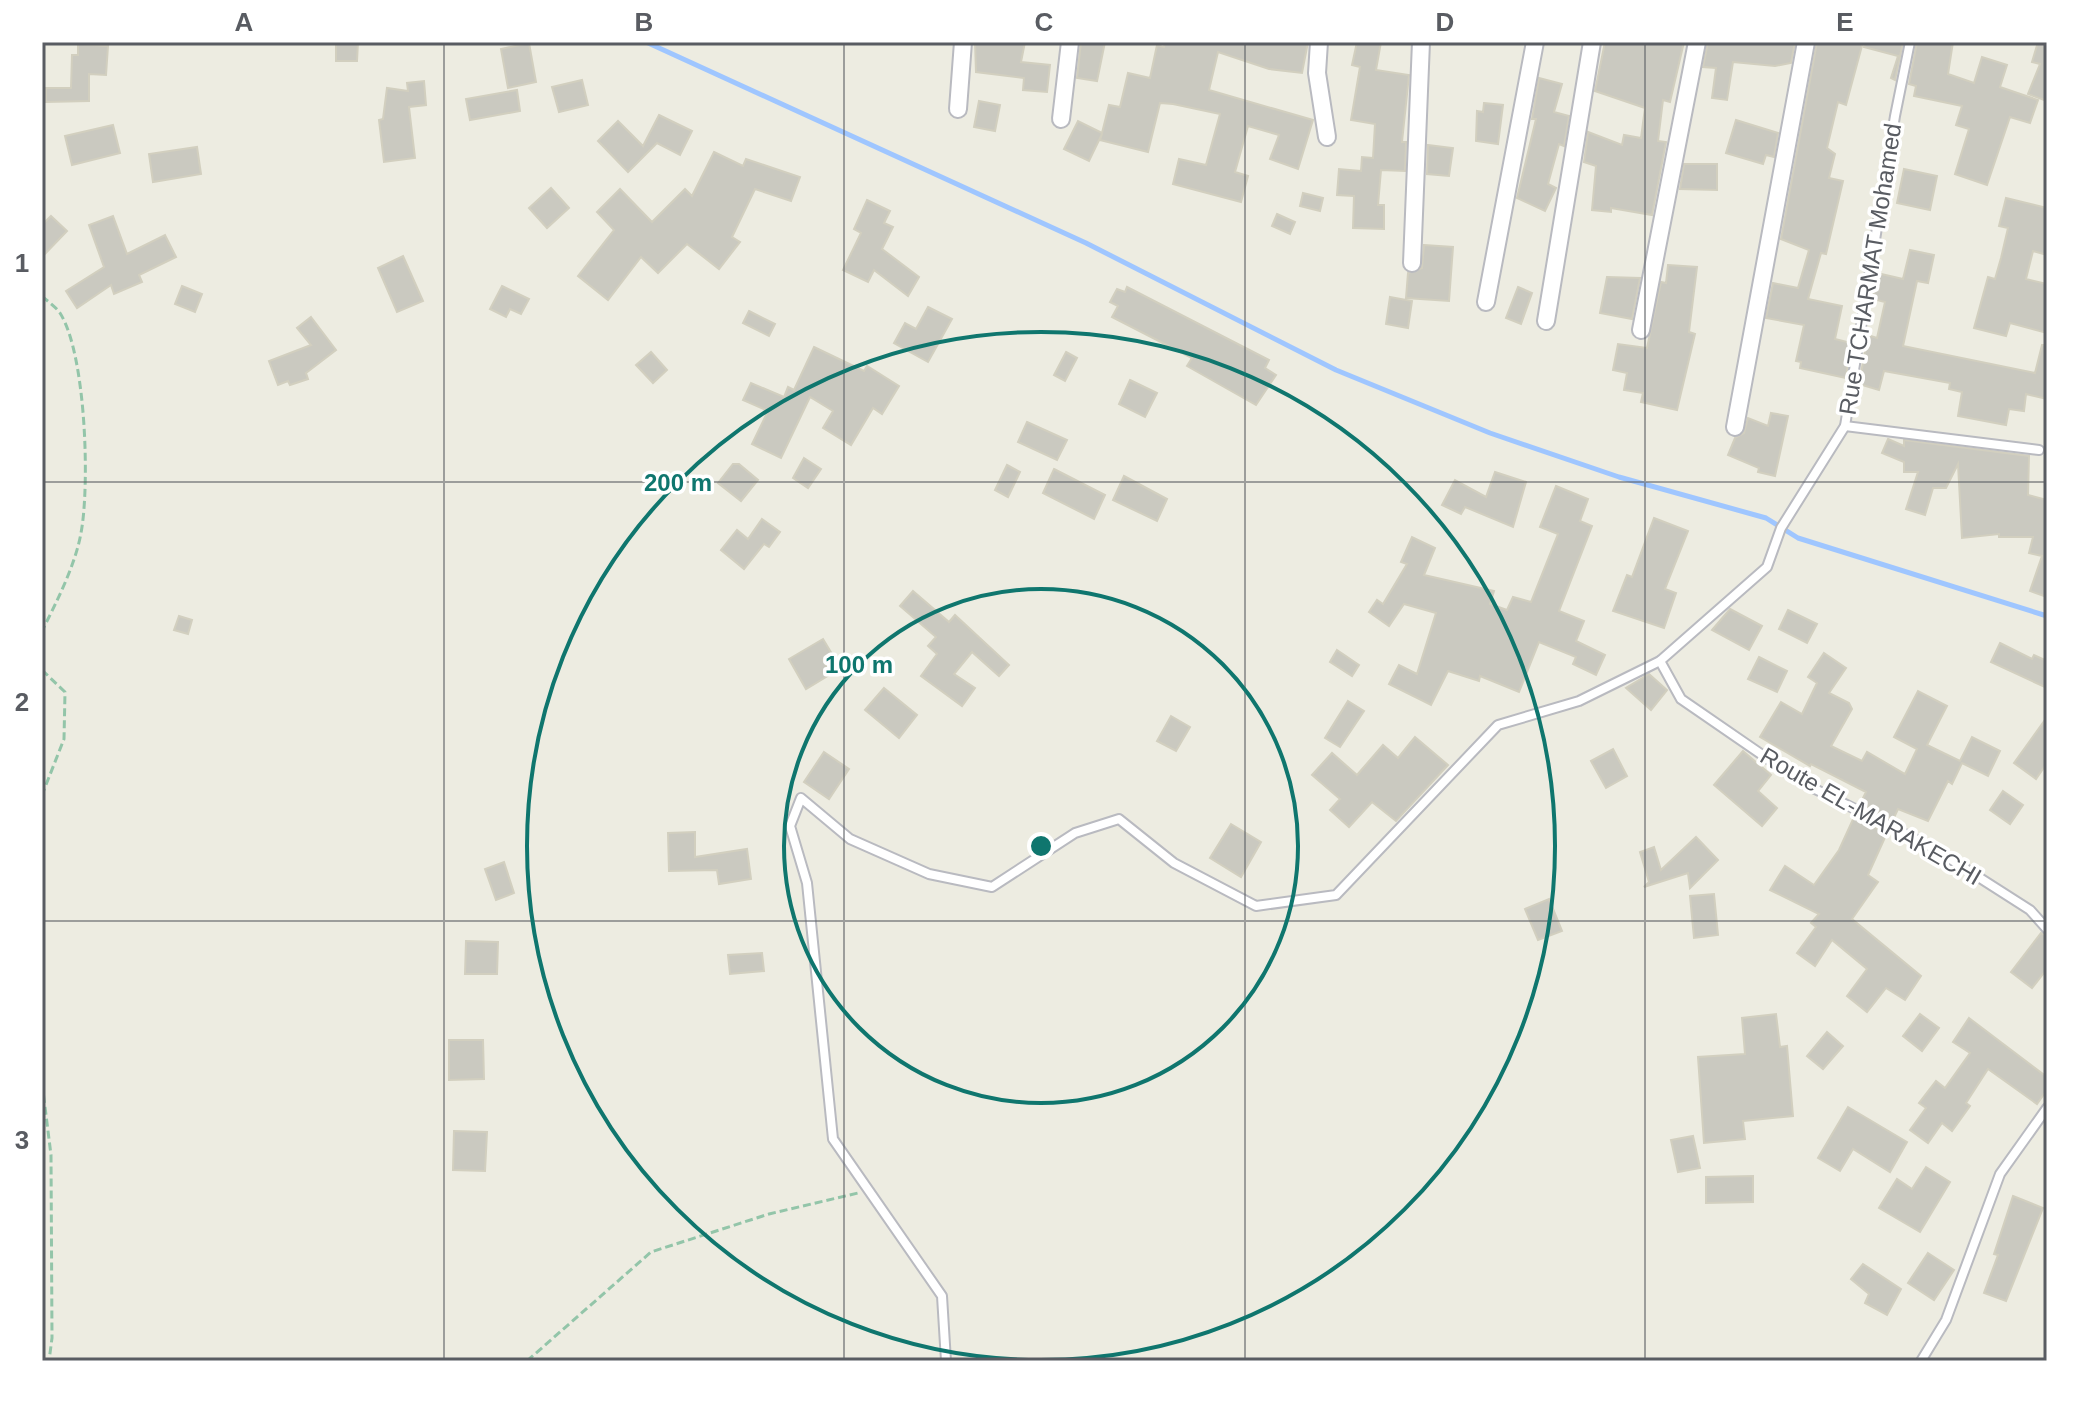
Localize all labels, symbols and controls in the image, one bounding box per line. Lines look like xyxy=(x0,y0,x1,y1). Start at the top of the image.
text: A xyxy=(235,7,254,37)
text: B xyxy=(635,7,653,37)
text: C xyxy=(1035,7,1054,37)
text: D xyxy=(1436,7,1454,37)
text: E xyxy=(1836,7,1854,37)
street label: Rue TCHARMAT Mohamed xyxy=(1834,121,1906,417)
text: 1 xyxy=(15,248,29,278)
text: 200 m xyxy=(644,469,712,496)
text: 100 m xyxy=(825,651,893,678)
text: 2 xyxy=(15,687,29,717)
street label: Route EL-MARAKECHI xyxy=(1756,742,1986,890)
centre of rings xyxy=(1027,832,1055,860)
text: 3 xyxy=(15,1125,29,1155)

